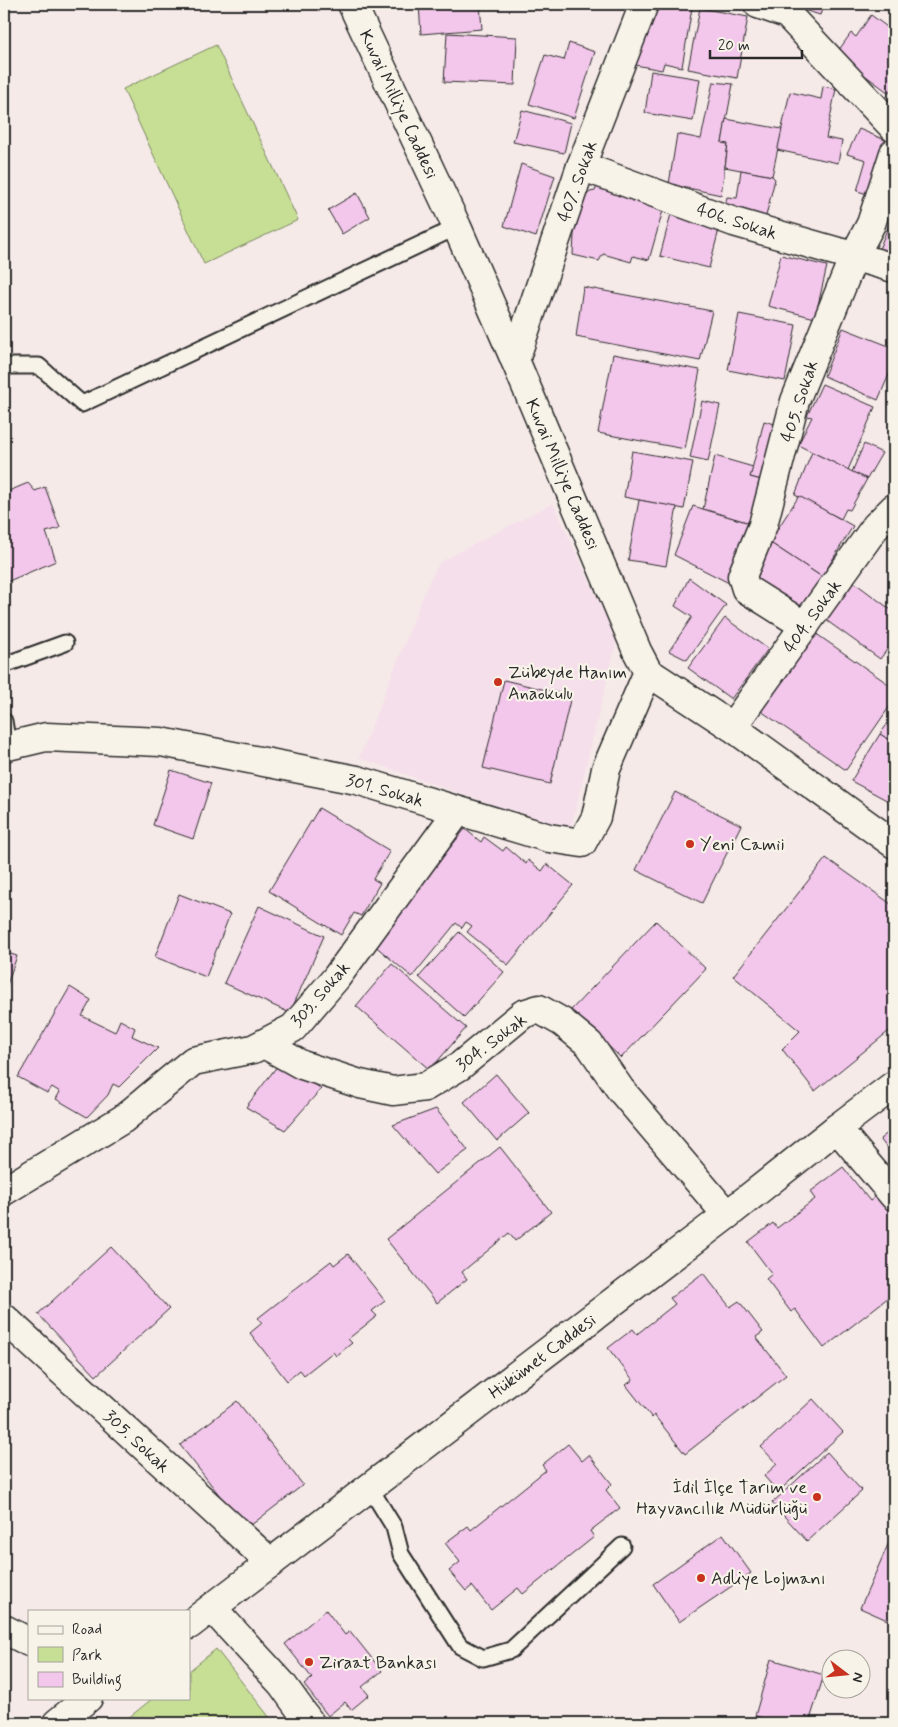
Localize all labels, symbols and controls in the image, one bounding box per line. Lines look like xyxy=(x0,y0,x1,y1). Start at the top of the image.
street label: Kuvai Milliye Caddesi xyxy=(353,26,443,183)
scale bar xyxy=(710,28,803,60)
text: 20 m xyxy=(718,36,750,56)
street label: 407. Sokak xyxy=(552,137,604,225)
street label: 406. Sokak xyxy=(693,198,780,246)
street label: 405. Sokak xyxy=(775,357,825,445)
street label: Kuvai Milliye Caddesi xyxy=(519,395,605,554)
street label: 404. Sokak xyxy=(778,575,848,658)
place label: Zübeyde Hanım Anaokulu xyxy=(508,661,627,706)
marker: Zübeyde Hanım Anaokulu xyxy=(492,676,504,688)
street label: 301. Sokak xyxy=(343,768,426,813)
place label: Yeni Camii xyxy=(700,833,785,857)
marker: Yeni Camii xyxy=(684,838,696,850)
street label: 303. Sokak xyxy=(285,957,356,1033)
street label: 304. Sokak xyxy=(451,1008,532,1077)
street label: Hükümet Caddesi xyxy=(484,1308,601,1405)
street label: 305. Sokak xyxy=(98,1405,175,1479)
place label: İdil İlçe Tarım ve Hayvancılık Müdürlüğü xyxy=(636,1476,807,1521)
marker: İdil İlçe Tarım ve Hayvancılık Müdürlüğü xyxy=(811,1491,823,1503)
place label: Adliye Lojmanı xyxy=(711,1567,826,1591)
marker: Adliye Lojmanı xyxy=(695,1572,707,1584)
legend xyxy=(28,1610,190,1700)
text: Road xyxy=(72,1620,102,1640)
text: Park xyxy=(72,1646,102,1666)
north arrow xyxy=(820,1650,870,1700)
place label: Ziraat Bankası xyxy=(319,1651,437,1675)
marker: Ziraat Bankası xyxy=(303,1656,315,1668)
text: Building xyxy=(72,1670,122,1691)
text: N xyxy=(848,1670,867,1684)

